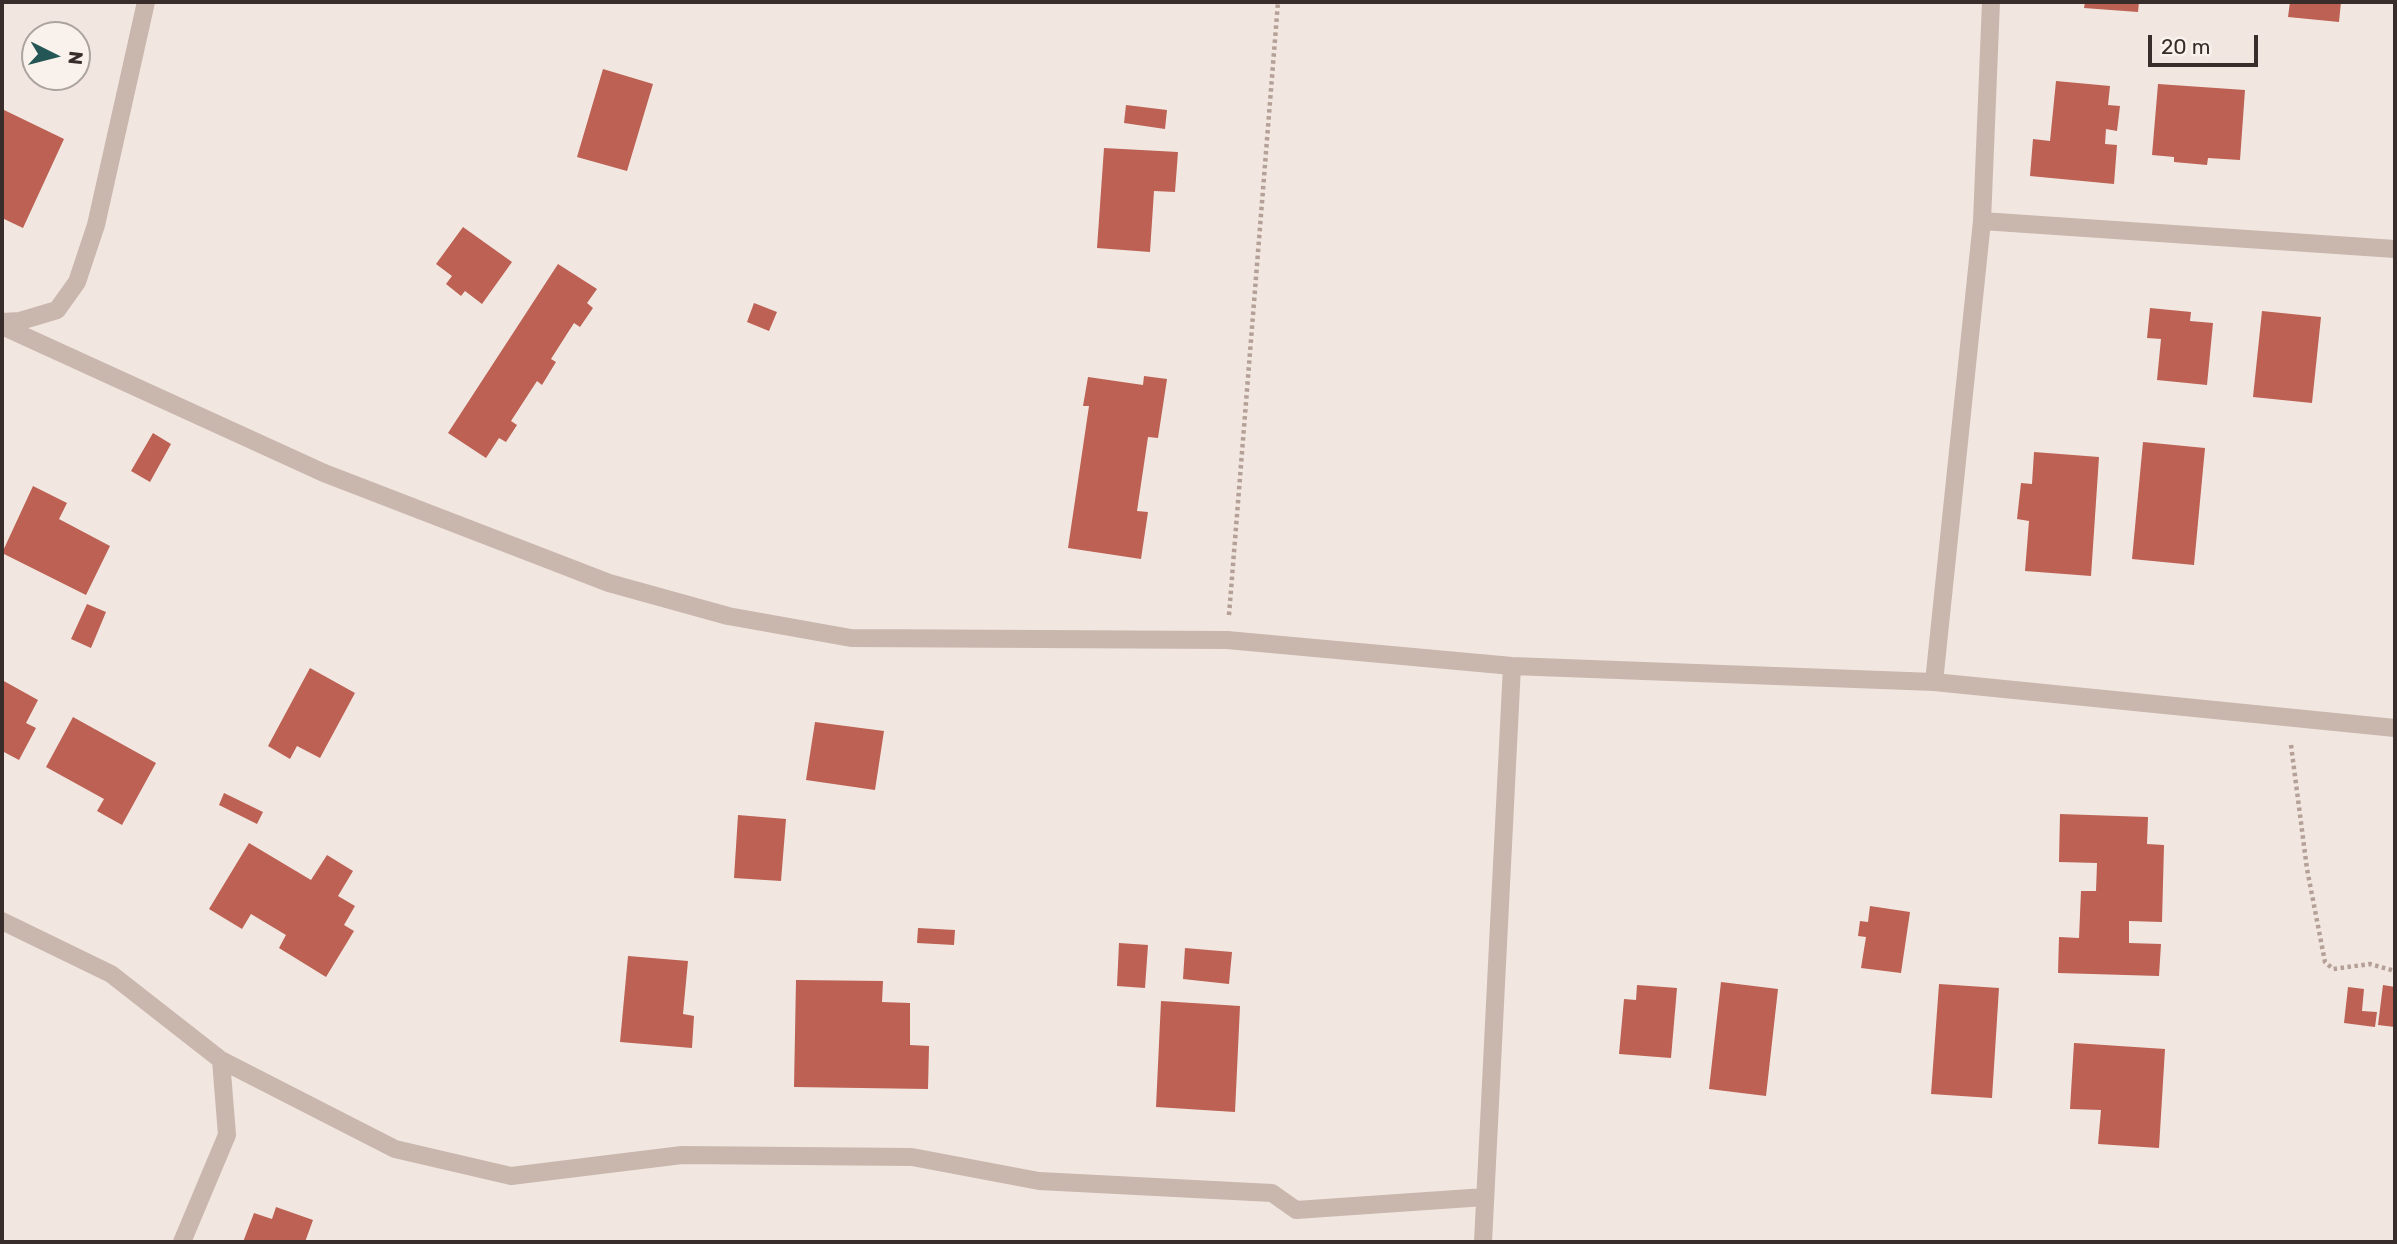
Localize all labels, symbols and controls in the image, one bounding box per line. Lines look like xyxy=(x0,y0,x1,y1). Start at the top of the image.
north arrow xyxy=(21,21,91,91)
scale bar xyxy=(2152,21,2262,65)
text: 20 m xyxy=(2161,34,2210,59)
text: N xyxy=(63,50,88,66)

